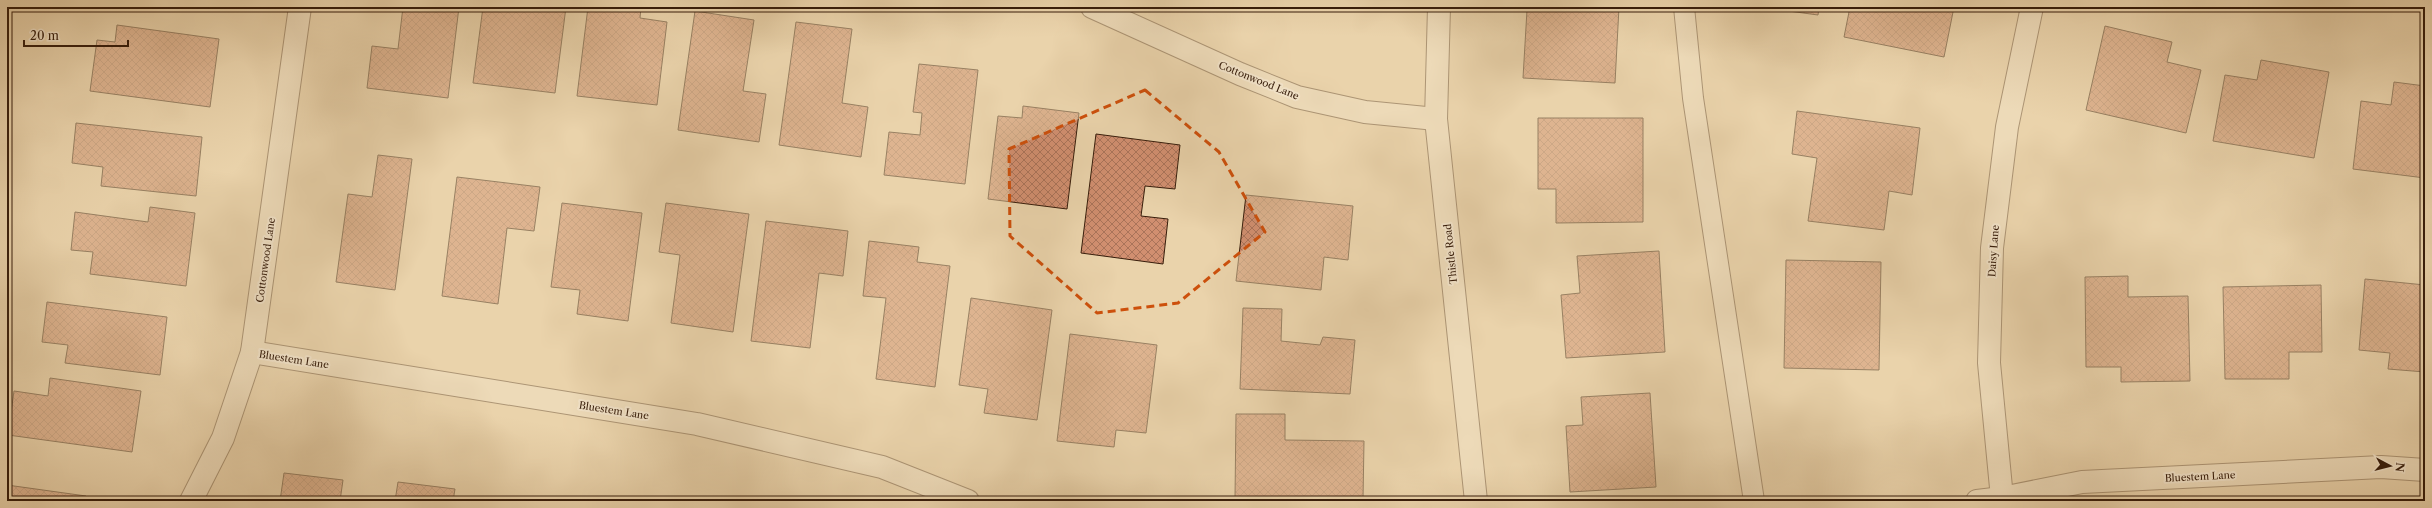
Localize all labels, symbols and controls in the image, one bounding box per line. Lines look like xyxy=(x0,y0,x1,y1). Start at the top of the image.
scale bar xyxy=(24,22,128,48)
text: 20 m xyxy=(30,28,59,43)
street label: Cottonwood Lane xyxy=(1217,58,1301,103)
street label: Cottonwood Lane xyxy=(253,216,278,303)
street label: Thistle Road xyxy=(1441,223,1460,285)
street label: Daisy Lane xyxy=(1985,224,2002,278)
street label: Bluestem Lane xyxy=(258,348,330,372)
street label: Bluestem Lane xyxy=(578,399,650,423)
north arrow xyxy=(2370,446,2410,486)
text: N xyxy=(2392,462,2407,473)
street label: Bluestem Lane xyxy=(2164,468,2236,485)

